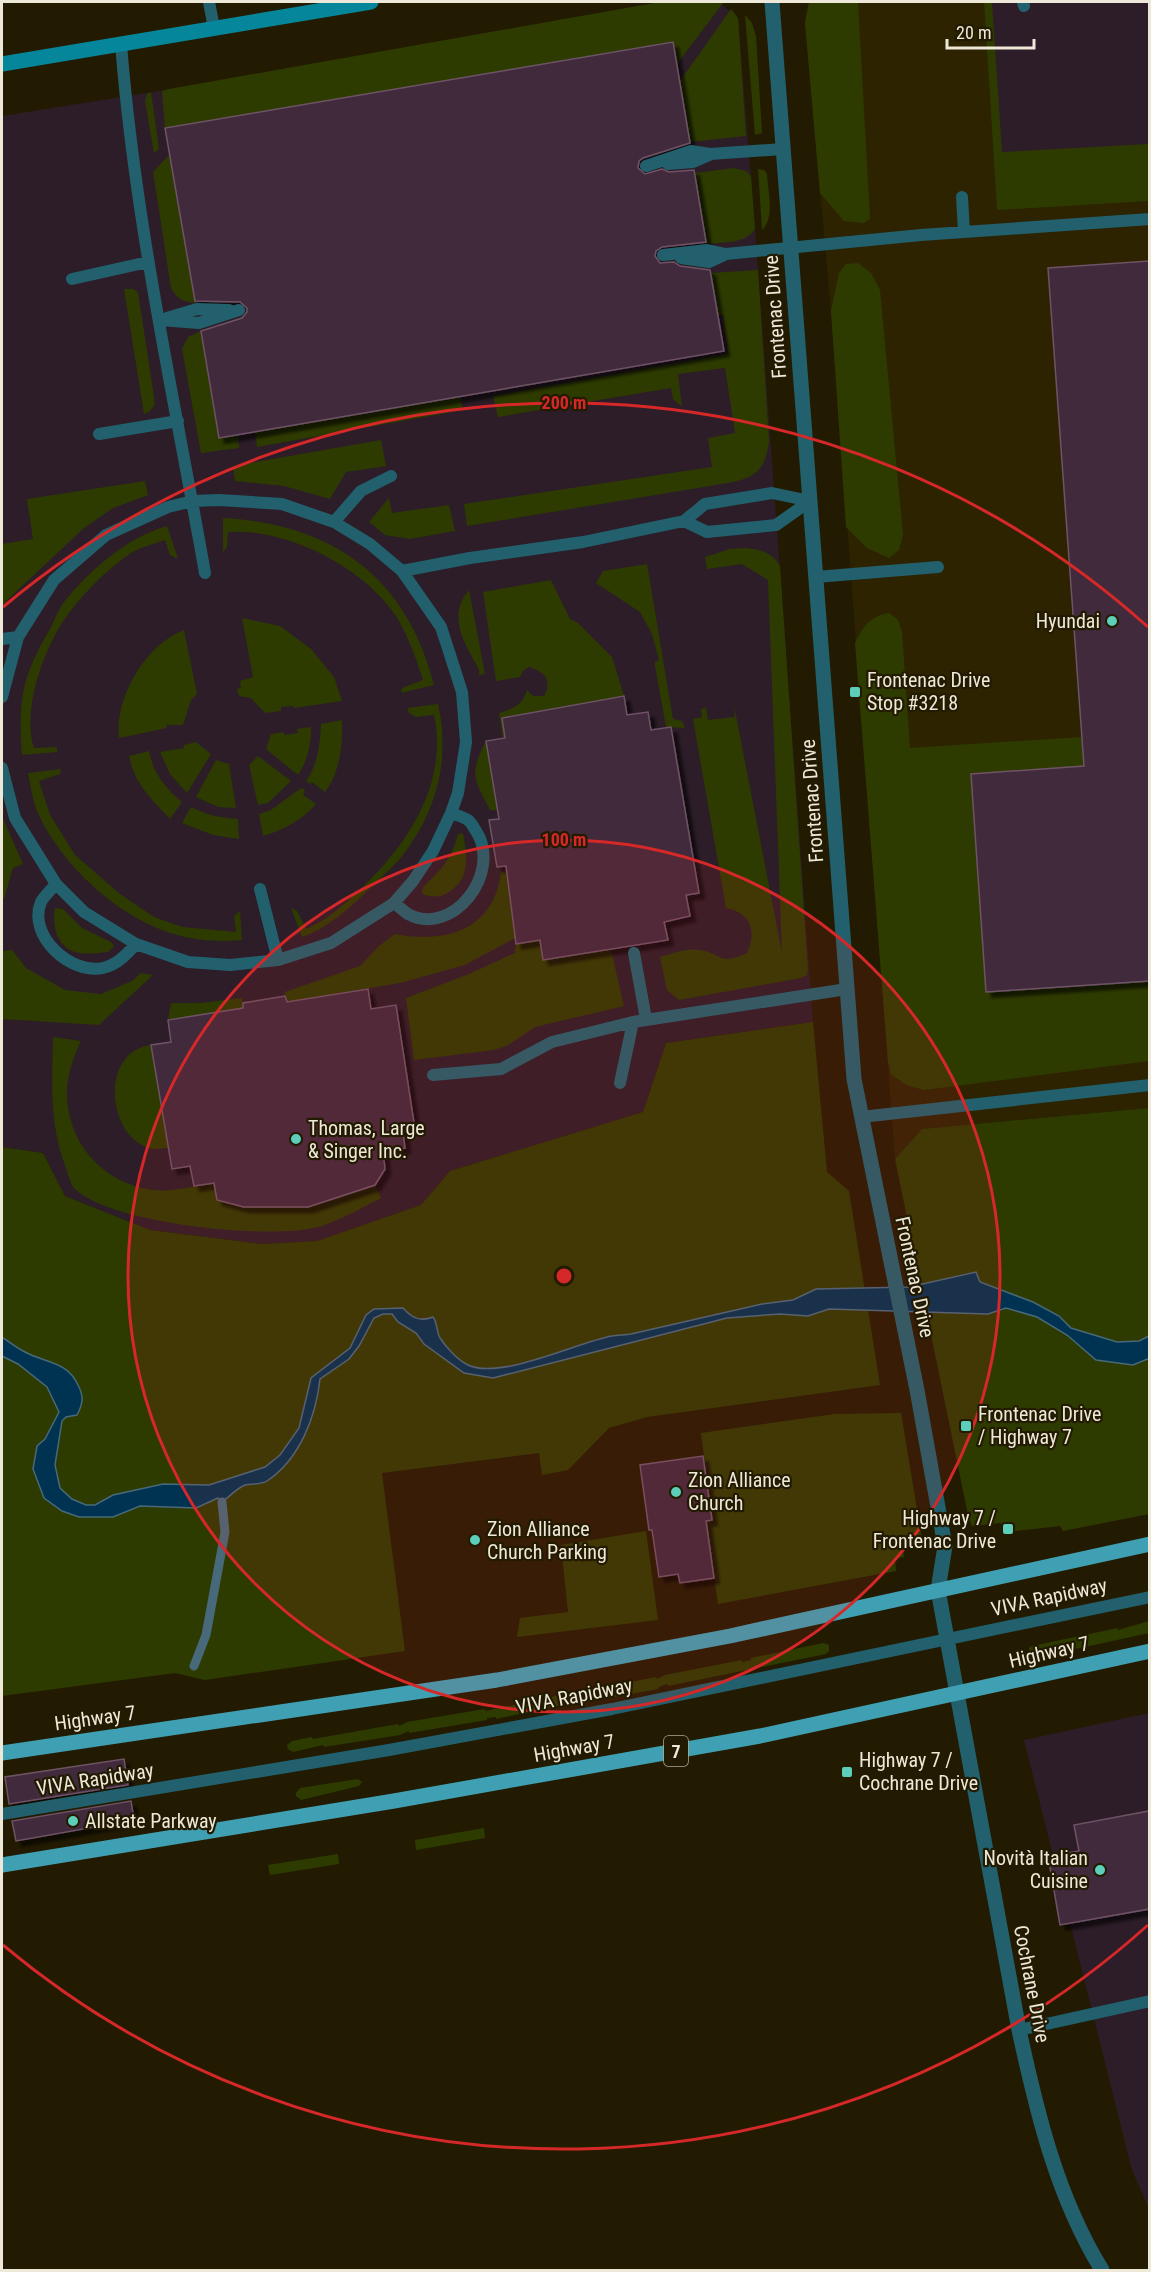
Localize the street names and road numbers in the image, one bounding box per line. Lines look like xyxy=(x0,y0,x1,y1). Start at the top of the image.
street label: Frontenac Drive xyxy=(759,255,791,379)
street label: Frontenac Drive xyxy=(796,739,828,863)
street label: Frontenac Drive xyxy=(890,1214,940,1340)
street label: VIVA Rapidway xyxy=(989,1573,1109,1621)
street label: Highway 7 xyxy=(1006,1631,1092,1673)
street label: VIVA Rapidway xyxy=(514,1673,634,1719)
street label: Highway 7 xyxy=(53,1700,137,1736)
street label: Highway 7 xyxy=(532,1729,616,1767)
road number: 7 xyxy=(664,1736,688,1766)
street label: VIVA Rapidway xyxy=(35,1758,155,1800)
street label: Cochrane Drive xyxy=(1009,1923,1055,2045)

